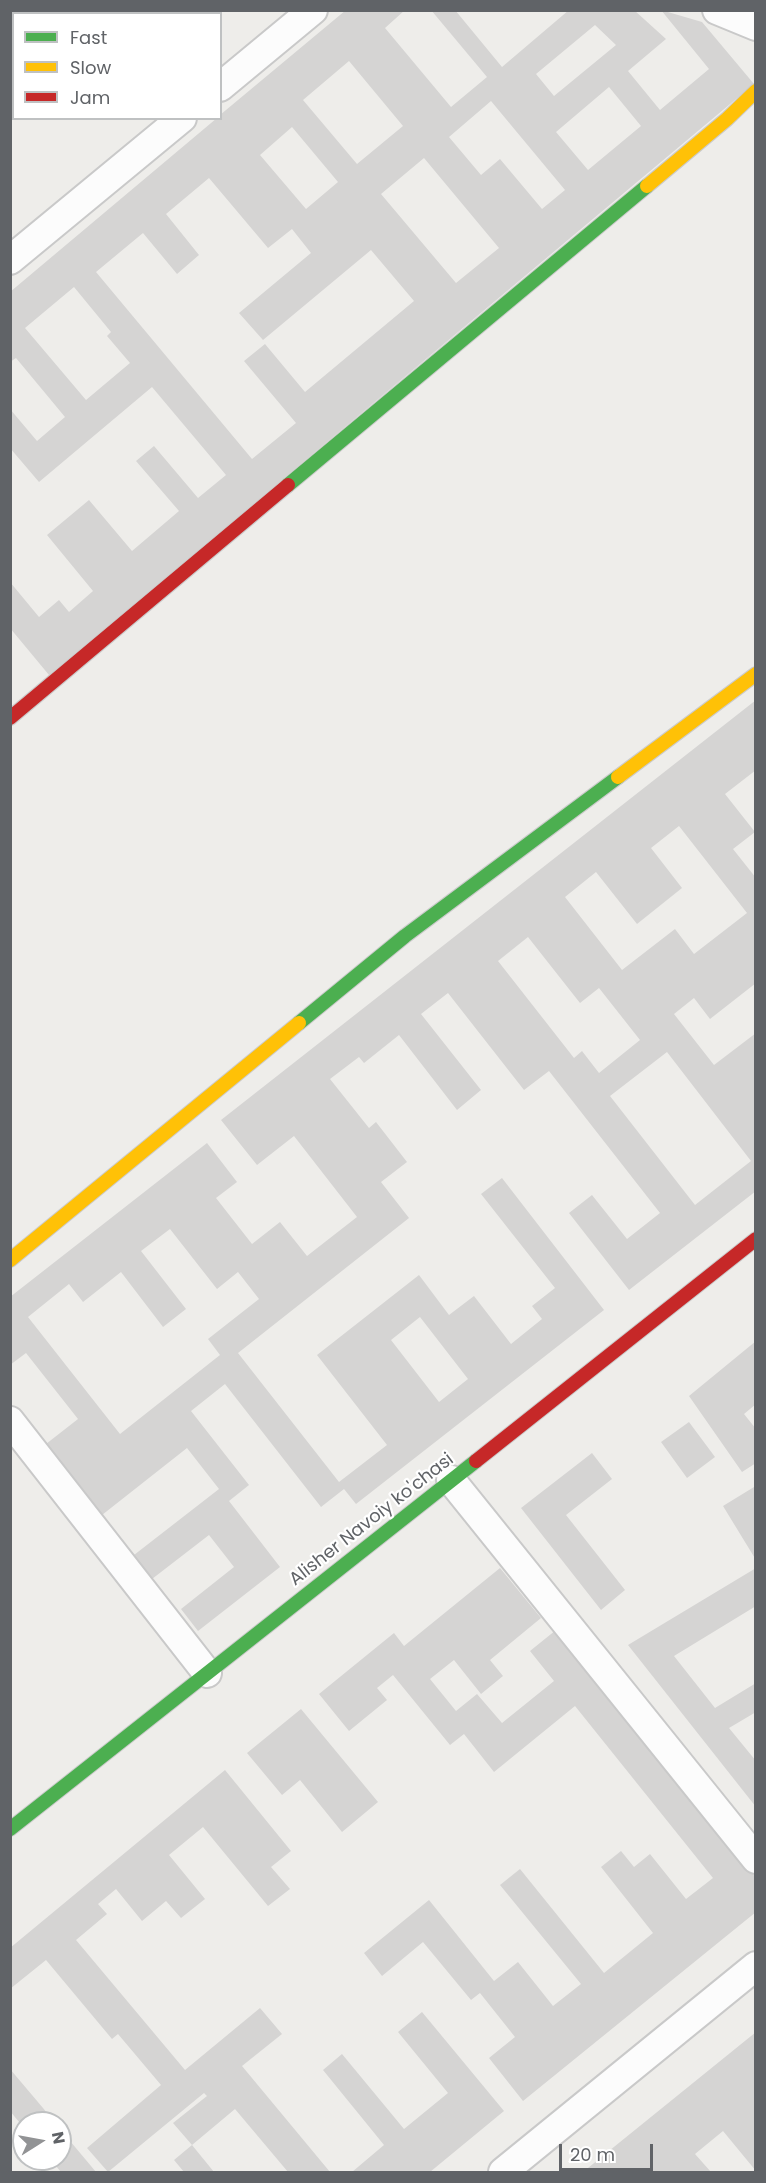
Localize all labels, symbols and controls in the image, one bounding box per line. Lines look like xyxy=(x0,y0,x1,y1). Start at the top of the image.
legend xyxy=(12,12,222,120)
text: Fast xyxy=(70,25,107,50)
text: Slow xyxy=(70,55,111,80)
text: Jam xyxy=(70,85,110,110)
street label: Alisher Navoiy ko'chasi xyxy=(286,1449,458,1591)
north arrow xyxy=(12,2111,72,2171)
text: N xyxy=(46,2130,71,2146)
scale bar xyxy=(562,2132,656,2170)
text: 20 m xyxy=(570,2142,615,2167)

